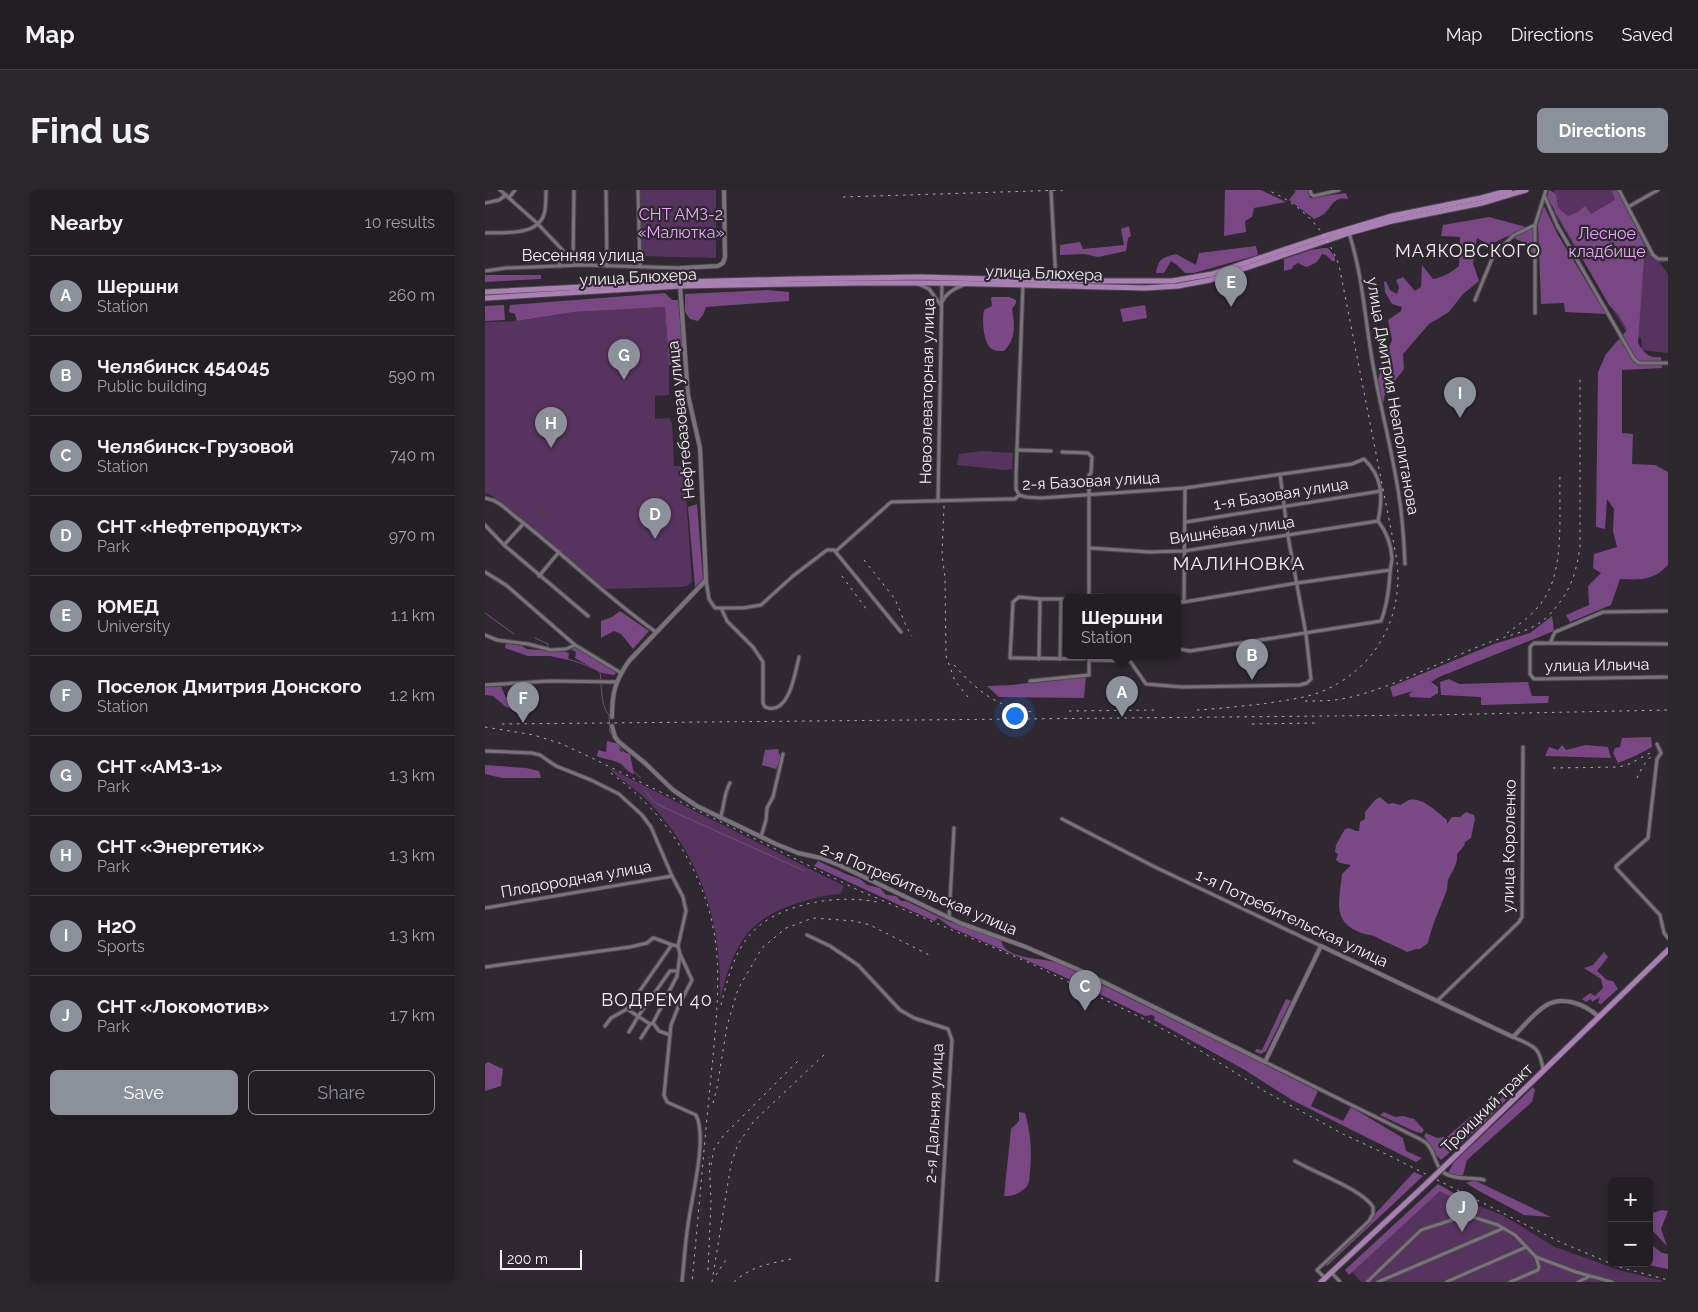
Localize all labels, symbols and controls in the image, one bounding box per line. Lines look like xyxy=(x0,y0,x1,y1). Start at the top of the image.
text: Map xyxy=(25,20,75,49)
text: Map xyxy=(1446,24,1482,45)
text: Directions xyxy=(1510,24,1594,45)
text: Saved xyxy=(1622,24,1673,45)
button: Directions xyxy=(1537,108,1668,153)
text: Find us xyxy=(30,110,150,151)
park label: СНТ АМЗ-2 «Малютка» xyxy=(637,205,725,242)
text: Nearby xyxy=(50,210,123,235)
text: 10 results xyxy=(365,213,435,232)
park label: Лесное кладбище xyxy=(1568,224,1646,261)
district label: МАЯКОВСКОГО xyxy=(1395,240,1541,261)
street label: Весенняя улица xyxy=(522,246,644,265)
street label: улица Блюхера xyxy=(985,261,1103,285)
street label: улица Блюхера xyxy=(579,264,697,290)
pin: E xyxy=(1215,266,1247,307)
text: Шершни xyxy=(97,275,179,297)
street label: улица Дмитрия Неаполитанова xyxy=(1363,276,1423,516)
text: A xyxy=(61,286,71,305)
text: 260 m xyxy=(388,286,435,305)
text: Station xyxy=(97,297,148,316)
street label: Новоэлеваторная улица xyxy=(916,298,938,484)
pin: G xyxy=(608,339,640,380)
street label: Нефтебазовая улица xyxy=(663,340,699,500)
text: Челябинск 454045 xyxy=(97,355,269,377)
text: B xyxy=(61,366,71,385)
text: 590 m xyxy=(388,366,435,385)
text: Public building xyxy=(97,377,207,396)
pin: I xyxy=(1444,377,1476,418)
pin: H xyxy=(535,407,567,448)
text: Челябинск-Грузовой xyxy=(97,435,294,457)
text: C xyxy=(61,446,71,465)
text: 740 m xyxy=(390,446,435,465)
text: Station xyxy=(97,457,148,476)
street label: 2-я Базовая улица xyxy=(1022,468,1160,494)
street label: 1-я Базовая улица xyxy=(1212,474,1350,514)
pin: D xyxy=(639,498,671,539)
street label: Вишнёвая улица xyxy=(1168,512,1296,548)
text: СНТ «Нефтепродукт» xyxy=(97,515,303,537)
text: D xyxy=(60,526,72,545)
text: 970 m xyxy=(389,526,435,545)
text: Park xyxy=(97,537,130,556)
district label: МАЛИНОВКА xyxy=(1173,552,1305,574)
popup xyxy=(1063,594,1181,659)
text: ЮМЕД xyxy=(97,595,159,617)
text: E xyxy=(61,606,71,625)
text: 1.1 km xyxy=(391,606,435,625)
text: Шершни xyxy=(1081,606,1163,628)
text: University xyxy=(97,617,170,636)
text: Station xyxy=(1081,628,1132,647)
pin: B xyxy=(1236,639,1268,680)
street label: улица Ильича xyxy=(1544,655,1650,675)
text: Поселок Дмитрия Донского xyxy=(97,675,362,697)
pin: A xyxy=(1106,676,1138,717)
pin: F xyxy=(507,682,539,723)
text: F xyxy=(61,686,71,705)
text: 1.2 km xyxy=(390,686,435,705)
text: Station xyxy=(97,697,148,716)
your location xyxy=(1002,703,1028,729)
text: СНТ «АМЗ-1» xyxy=(97,755,223,777)
text: G xyxy=(60,766,72,785)
text: 1.3 km xyxy=(389,766,435,785)
text: Park xyxy=(97,777,130,796)
street label: улица Короленко xyxy=(1498,779,1520,913)
text: СНТ «Энергетик» xyxy=(97,835,264,857)
street label: 2-я Потребительская улица xyxy=(818,839,1020,939)
text: H xyxy=(60,846,72,865)
text: 1.3 km xyxy=(389,846,435,865)
street label: Плодородная улица xyxy=(499,856,653,902)
text: Park xyxy=(97,857,130,876)
street label: 1-я Потребительская улица xyxy=(1193,865,1391,971)
text: H2O xyxy=(97,915,136,937)
text: I xyxy=(64,926,68,945)
text: 1.3 km xyxy=(389,926,435,945)
text: Sports xyxy=(97,937,145,956)
pin: C xyxy=(1069,970,1101,1011)
district label: ВОДРЕМ 40 xyxy=(601,989,713,1010)
text: СНТ «Локомотив» xyxy=(97,995,269,1017)
text: J xyxy=(62,1006,70,1025)
text: 1.7 km xyxy=(390,1006,435,1025)
text: Park xyxy=(97,1017,130,1036)
street label: 2-я Дальняя улица xyxy=(921,1043,947,1183)
street label: Троицкий тракт xyxy=(1437,1059,1537,1157)
button: Save xyxy=(50,1070,238,1115)
button: Share xyxy=(248,1070,435,1115)
map controls xyxy=(1608,1177,1653,1267)
button: + xyxy=(1608,1177,1653,1222)
pin: J xyxy=(1446,1191,1478,1232)
button: − xyxy=(1608,1222,1653,1267)
scale bar xyxy=(500,1247,583,1270)
text: 200 m xyxy=(507,1251,548,1267)

